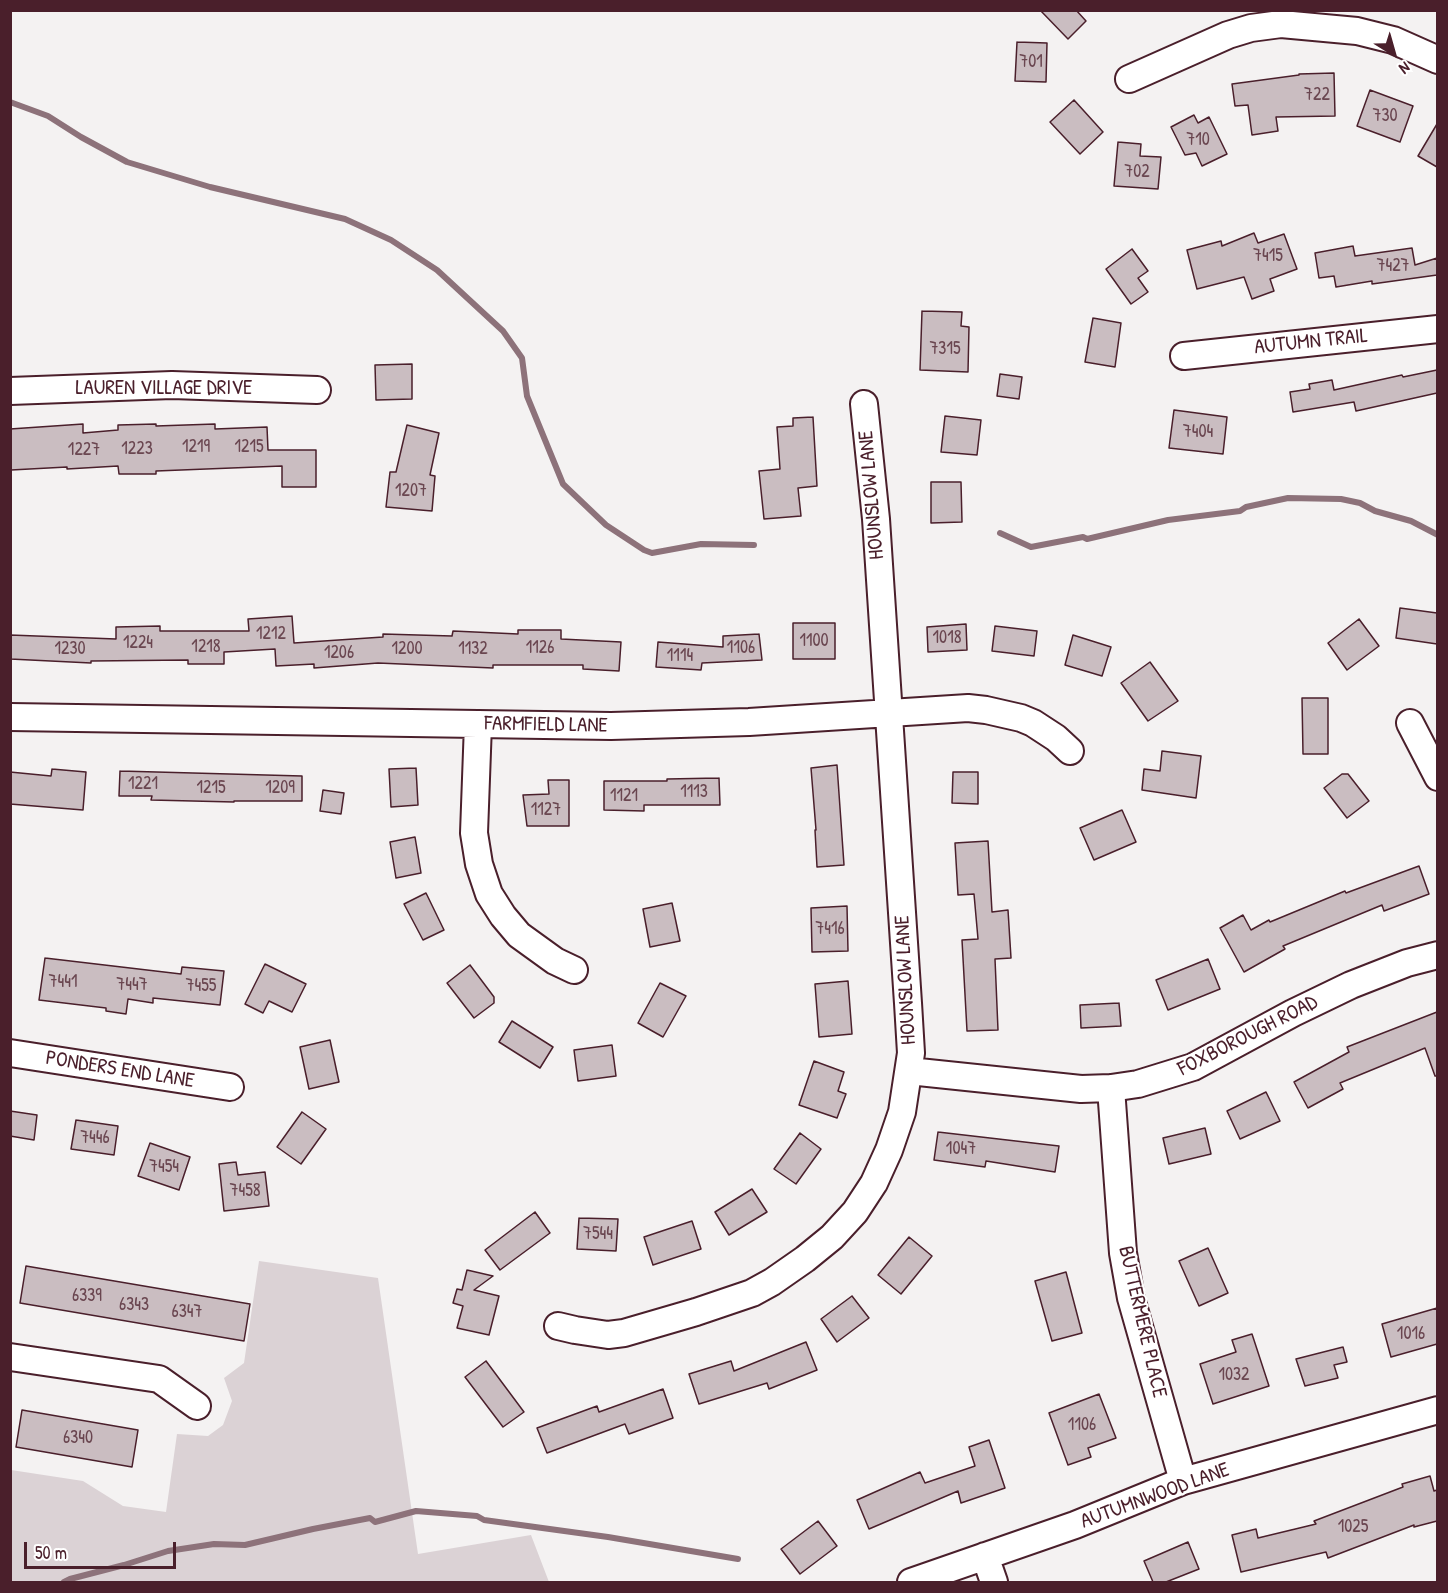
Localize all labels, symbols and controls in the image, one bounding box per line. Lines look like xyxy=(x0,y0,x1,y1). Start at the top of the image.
north arrow xyxy=(1364,24,1424,84)
house number: 701 xyxy=(1019,51,1043,73)
text: N xyxy=(1395,57,1415,80)
house number: 722 xyxy=(1304,84,1330,106)
house number: 730 xyxy=(1372,105,1398,127)
house number: 710 xyxy=(1186,129,1210,151)
house number: 702 xyxy=(1124,161,1150,183)
house number: 7415 xyxy=(1253,245,1283,267)
house number: 7427 xyxy=(1377,255,1409,277)
street label: AUTUMN TRAIL xyxy=(1253,324,1369,360)
house number: 7315 xyxy=(929,338,961,360)
street label: LAUREN VILLAGE DRIVE xyxy=(76,375,252,401)
house number: 7404 xyxy=(1183,421,1213,443)
street label: HOUNSLOW LANE xyxy=(854,429,890,561)
house number: 1219 xyxy=(182,436,210,458)
house number: 1215 xyxy=(234,436,264,458)
house number: 1223 xyxy=(121,438,153,460)
house number: 1227 xyxy=(68,439,100,461)
house number: 1207 xyxy=(395,480,427,502)
house number: 1212 xyxy=(256,623,286,645)
house number: 1018 xyxy=(933,627,961,649)
house number: 1100 xyxy=(799,630,829,652)
house number: 1224 xyxy=(123,632,153,654)
house number: 1218 xyxy=(191,636,221,658)
house number: 1126 xyxy=(526,637,554,659)
house number: 1106 xyxy=(727,637,755,659)
house number: 1230 xyxy=(54,638,86,660)
house number: 1200 xyxy=(391,638,423,660)
house number: 1132 xyxy=(458,638,488,660)
house number: 1206 xyxy=(324,642,354,664)
house number: 1114 xyxy=(667,645,693,667)
street label: FARMFIELD LANE xyxy=(484,711,608,739)
house number: 1221 xyxy=(128,773,158,795)
house number: 1215 xyxy=(196,777,226,799)
house number: 1209 xyxy=(265,777,295,799)
house number: 1113 xyxy=(680,781,708,803)
house number: 1121 xyxy=(610,785,638,807)
house number: 1127 xyxy=(531,799,561,821)
street label: HOUNSLOW LANE xyxy=(890,915,922,1045)
house number: 7416 xyxy=(815,918,845,940)
house number: 7441 xyxy=(49,971,77,993)
house number: 7447 xyxy=(116,974,148,996)
house number: 7455 xyxy=(186,975,216,997)
street label: FOXBOROUGH ROAD xyxy=(1174,990,1322,1082)
street label: PONDERS END LANE xyxy=(44,1046,196,1094)
house number: 7446 xyxy=(80,1127,110,1149)
house number: 1047 xyxy=(946,1138,976,1160)
house number: 7454 xyxy=(149,1156,179,1178)
house number: 7458 xyxy=(229,1180,261,1202)
house number: 7544 xyxy=(583,1223,613,1245)
street label: BUTTERMERE PLACE xyxy=(1112,1244,1172,1400)
house number: 6339 xyxy=(72,1285,102,1307)
house number: 6343 xyxy=(119,1294,149,1316)
house number: 6347 xyxy=(172,1301,202,1323)
house number: 1016 xyxy=(1397,1323,1425,1345)
house number: 1032 xyxy=(1218,1364,1250,1386)
house number: 1106 xyxy=(1068,1414,1096,1436)
house number: 6340 xyxy=(63,1427,93,1449)
street label: AUTUMNWOOD LANE xyxy=(1077,1457,1233,1535)
house number: 1025 xyxy=(1338,1516,1368,1538)
scale bar xyxy=(27,1530,178,1568)
text: 50 m xyxy=(35,1540,67,1565)

